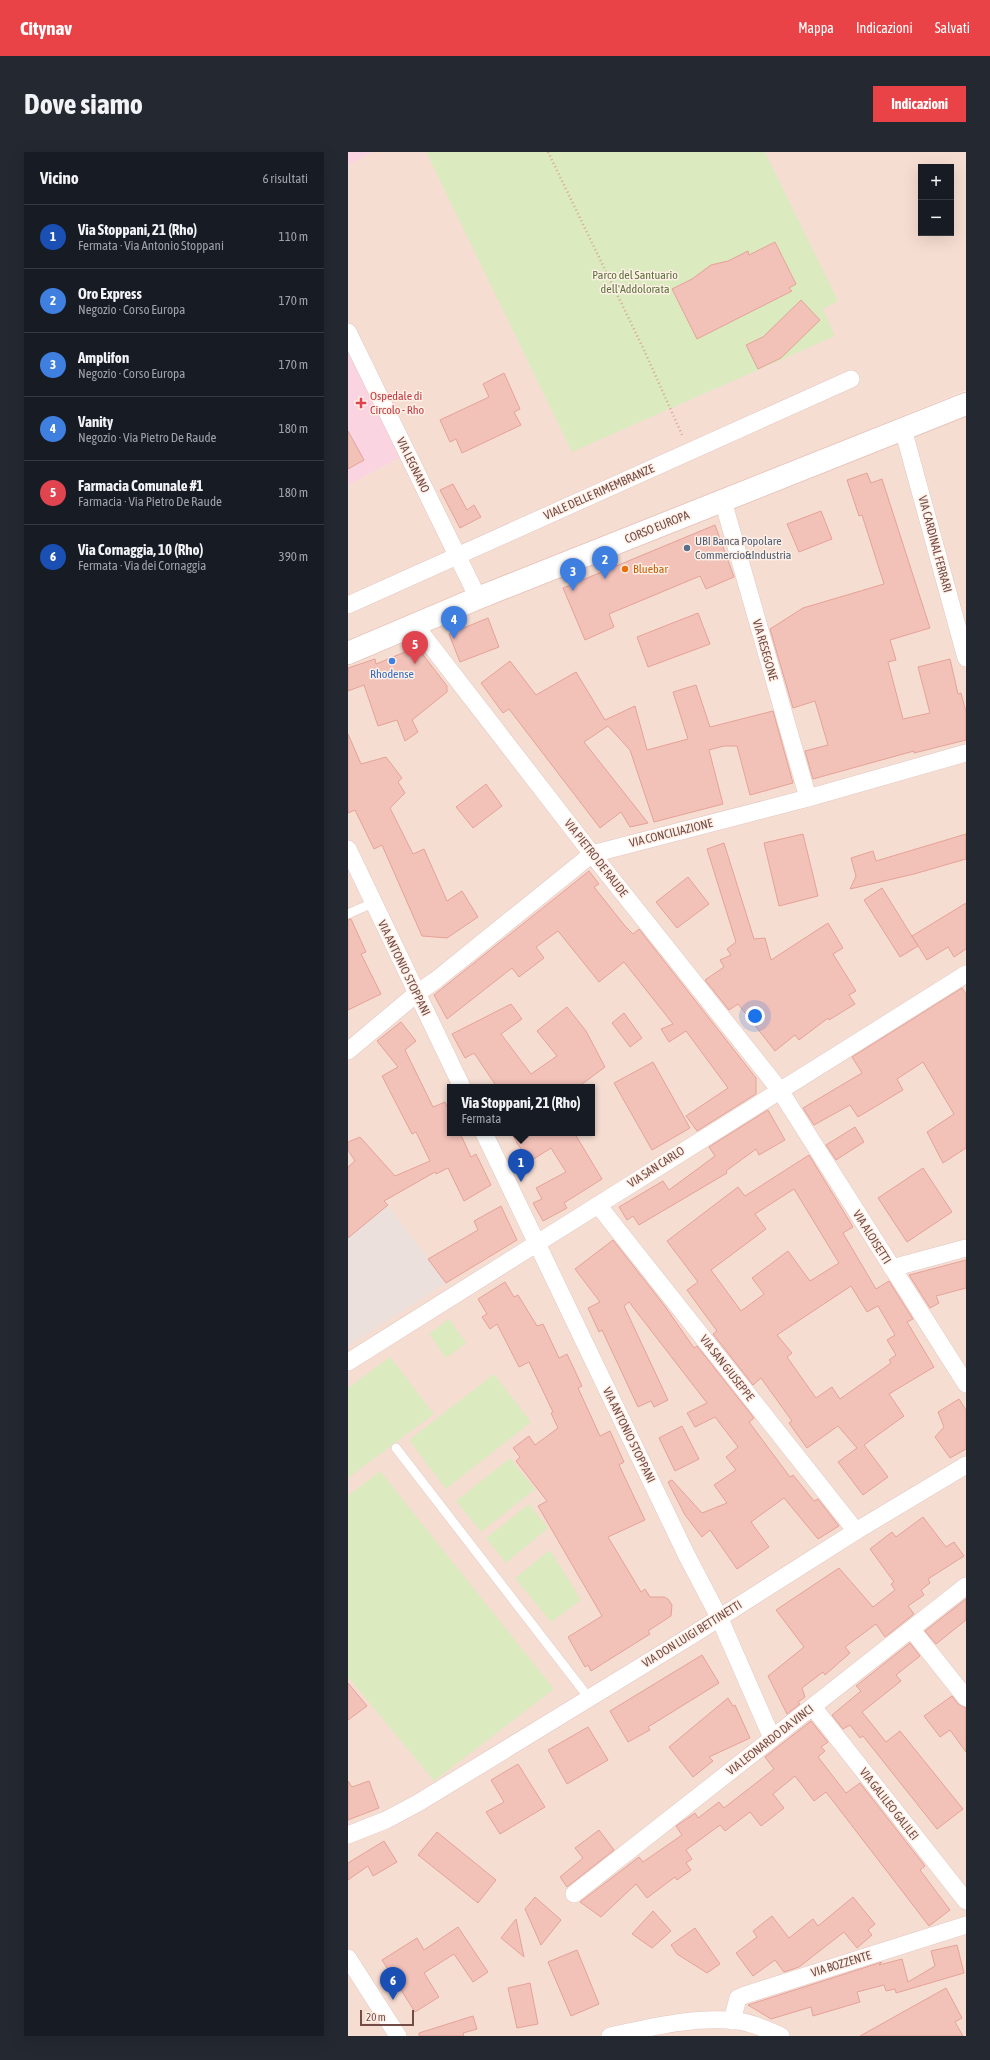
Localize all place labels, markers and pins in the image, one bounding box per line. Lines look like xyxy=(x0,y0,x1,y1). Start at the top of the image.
place label: Ospedale di Circolo - Rho xyxy=(370,389,425,417)
marker: Ospedale di Circolo - Rho xyxy=(355,397,367,409)
place label: UBI Banca Popolare Commercio&Industria xyxy=(695,534,791,562)
marker: UBI Banca Popolare Commercio&Industria xyxy=(682,543,692,553)
pin: 2 xyxy=(592,546,618,579)
pin: 3 xyxy=(560,558,586,591)
place label: Bluebar xyxy=(633,562,668,576)
marker: Bluebar xyxy=(620,564,630,574)
pin: 4 xyxy=(441,606,467,639)
pin: 5 xyxy=(402,631,428,664)
marker: Rhodense xyxy=(387,656,397,666)
place label: Rhodense xyxy=(370,667,414,681)
pin: 1 xyxy=(508,1149,534,1182)
pin: 6 xyxy=(380,1967,406,2000)

